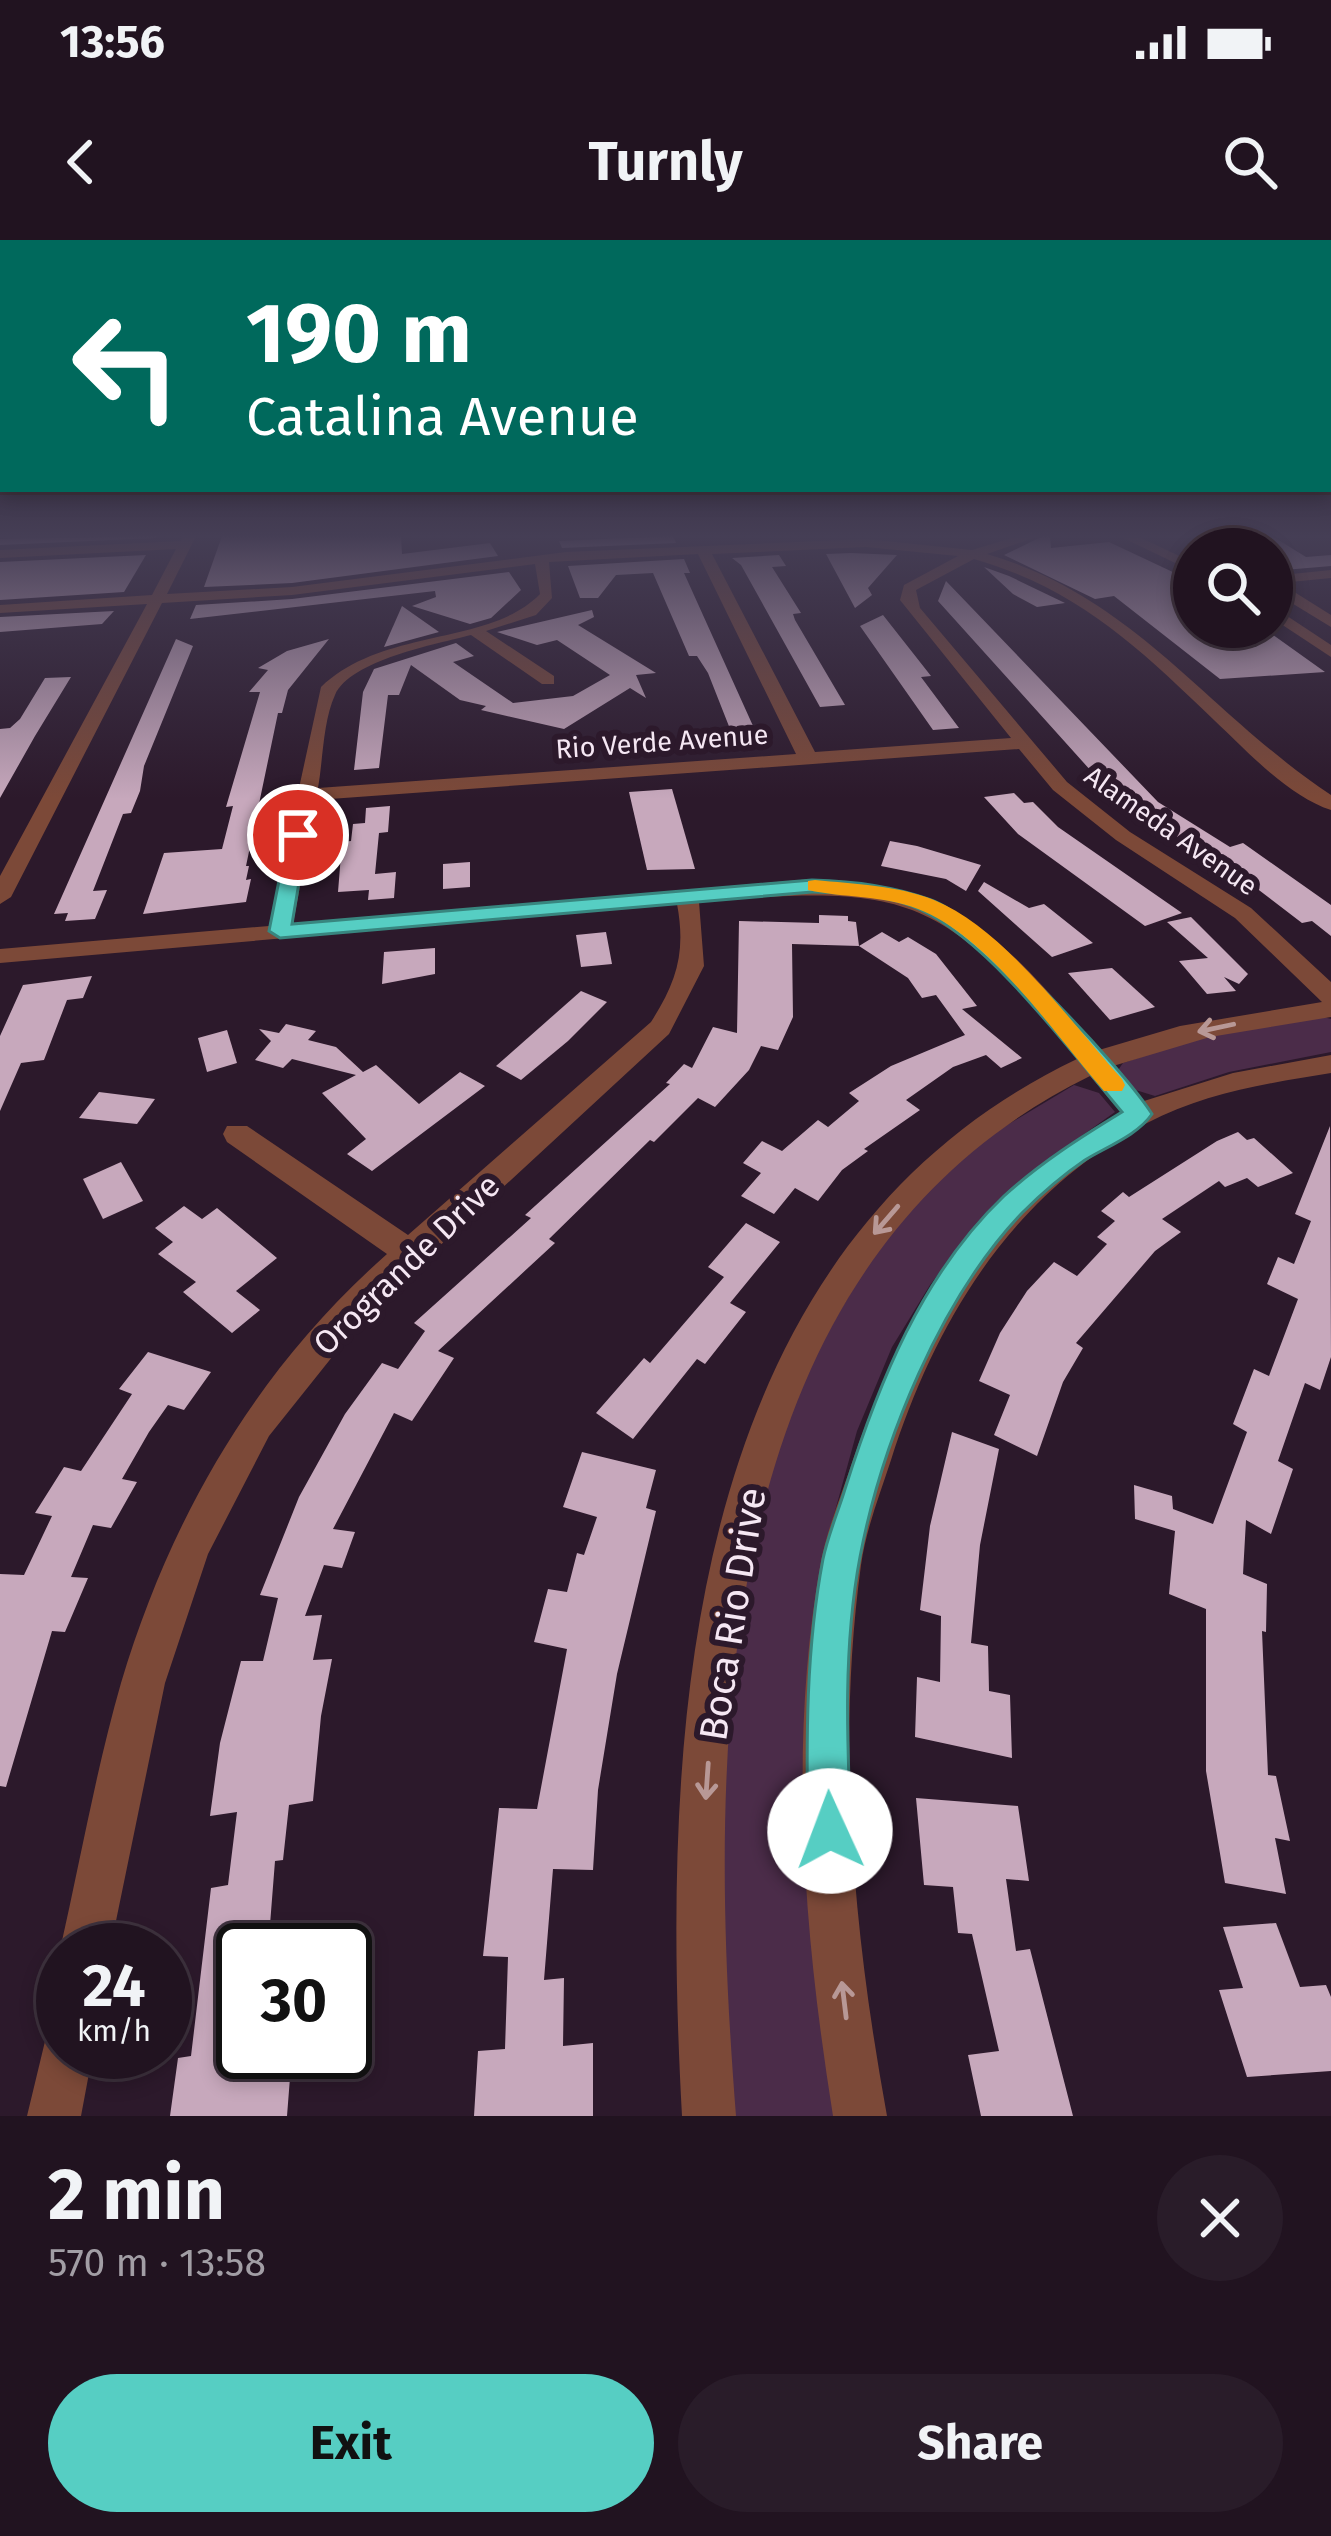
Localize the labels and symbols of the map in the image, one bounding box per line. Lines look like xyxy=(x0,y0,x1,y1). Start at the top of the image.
street label: Rio Verde Avenue xyxy=(555,719,769,765)
street label: Alameda Avenue xyxy=(1079,760,1263,902)
pin xyxy=(247,784,349,886)
one-way arrow xyxy=(1197,1017,1235,1040)
street label: Orogrande Drive xyxy=(305,1166,508,1364)
one-way arrow xyxy=(873,1204,900,1235)
street label: Boca Rio Drive xyxy=(690,1484,776,1744)
one-way arrow xyxy=(696,1761,719,1800)
position arrow xyxy=(767,1768,893,1894)
speed limit sign: 30 xyxy=(216,1923,372,2079)
one-way arrow xyxy=(832,1981,855,2020)

